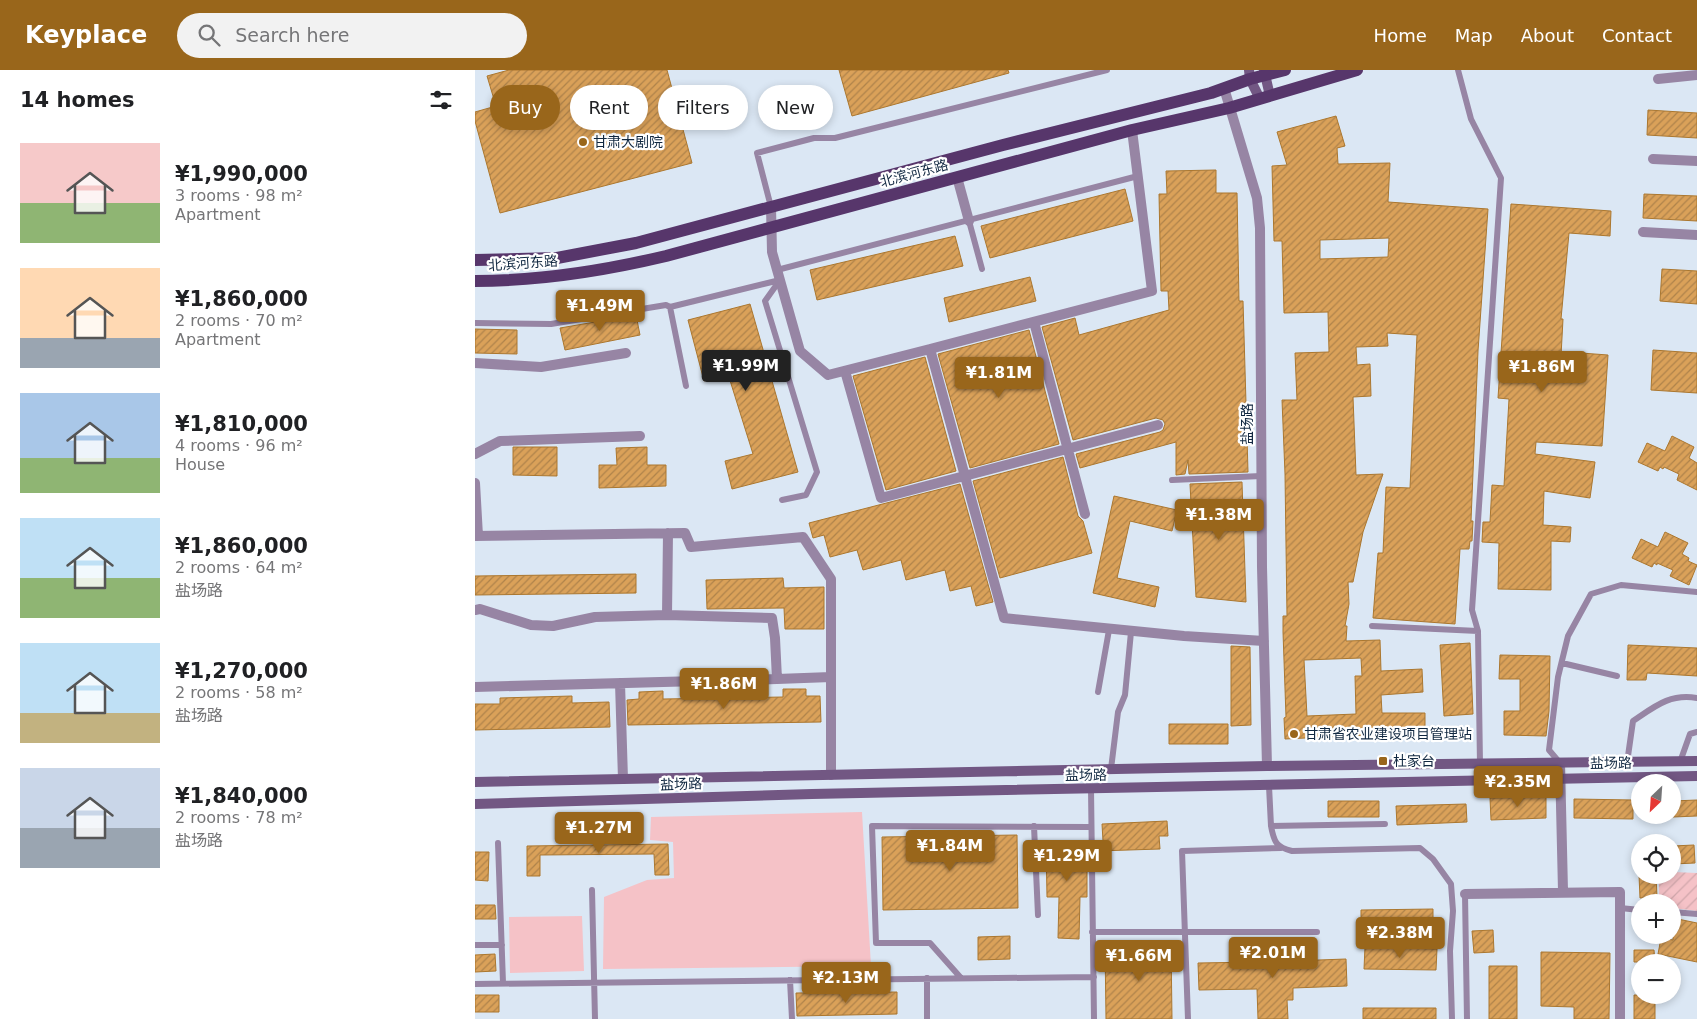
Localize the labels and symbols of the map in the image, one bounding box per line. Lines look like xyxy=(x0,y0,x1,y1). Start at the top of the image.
place label: 甘肃大剧院 xyxy=(593,134,663,150)
marker: 甘肃大剧院 xyxy=(577,136,589,148)
street label: 北滨河东路 xyxy=(878,156,950,190)
street label: 北滨河东路 xyxy=(488,253,558,273)
pin: ¥1.49M xyxy=(559,290,641,332)
pin: ¥1.99M xyxy=(705,350,787,392)
pin: ¥1.86M xyxy=(1501,350,1583,393)
pin: ¥1.81M xyxy=(958,356,1040,399)
street label: 盐场路 xyxy=(1239,403,1255,445)
pin: ¥1.38M xyxy=(1178,498,1260,541)
pin: ¥1.86M xyxy=(683,668,765,710)
place label: 甘肃省农业建设项目管理站 xyxy=(1304,726,1472,742)
marker: 甘肃省农业建设项目管理站 xyxy=(1288,728,1300,740)
place label: 杜家台 xyxy=(1393,753,1435,769)
marker: 杜家台 xyxy=(1377,755,1389,767)
street label: 盐场路 xyxy=(1590,755,1632,771)
pin: ¥2.35M xyxy=(1477,766,1559,808)
street label: 盐场路 xyxy=(1065,767,1107,783)
north arrow xyxy=(1631,774,1681,824)
street label: 盐场路 xyxy=(660,775,702,793)
pin: ¥1.27M xyxy=(558,812,640,854)
pin: ¥1.84M xyxy=(909,830,991,872)
pin: ¥1.29M xyxy=(1026,840,1108,882)
pin: ¥2.38M xyxy=(1359,916,1441,959)
pin: ¥2.01M xyxy=(1232,936,1314,979)
pin: ¥1.66M xyxy=(1098,940,1180,982)
pin: ¥2.13M xyxy=(805,962,887,1004)

